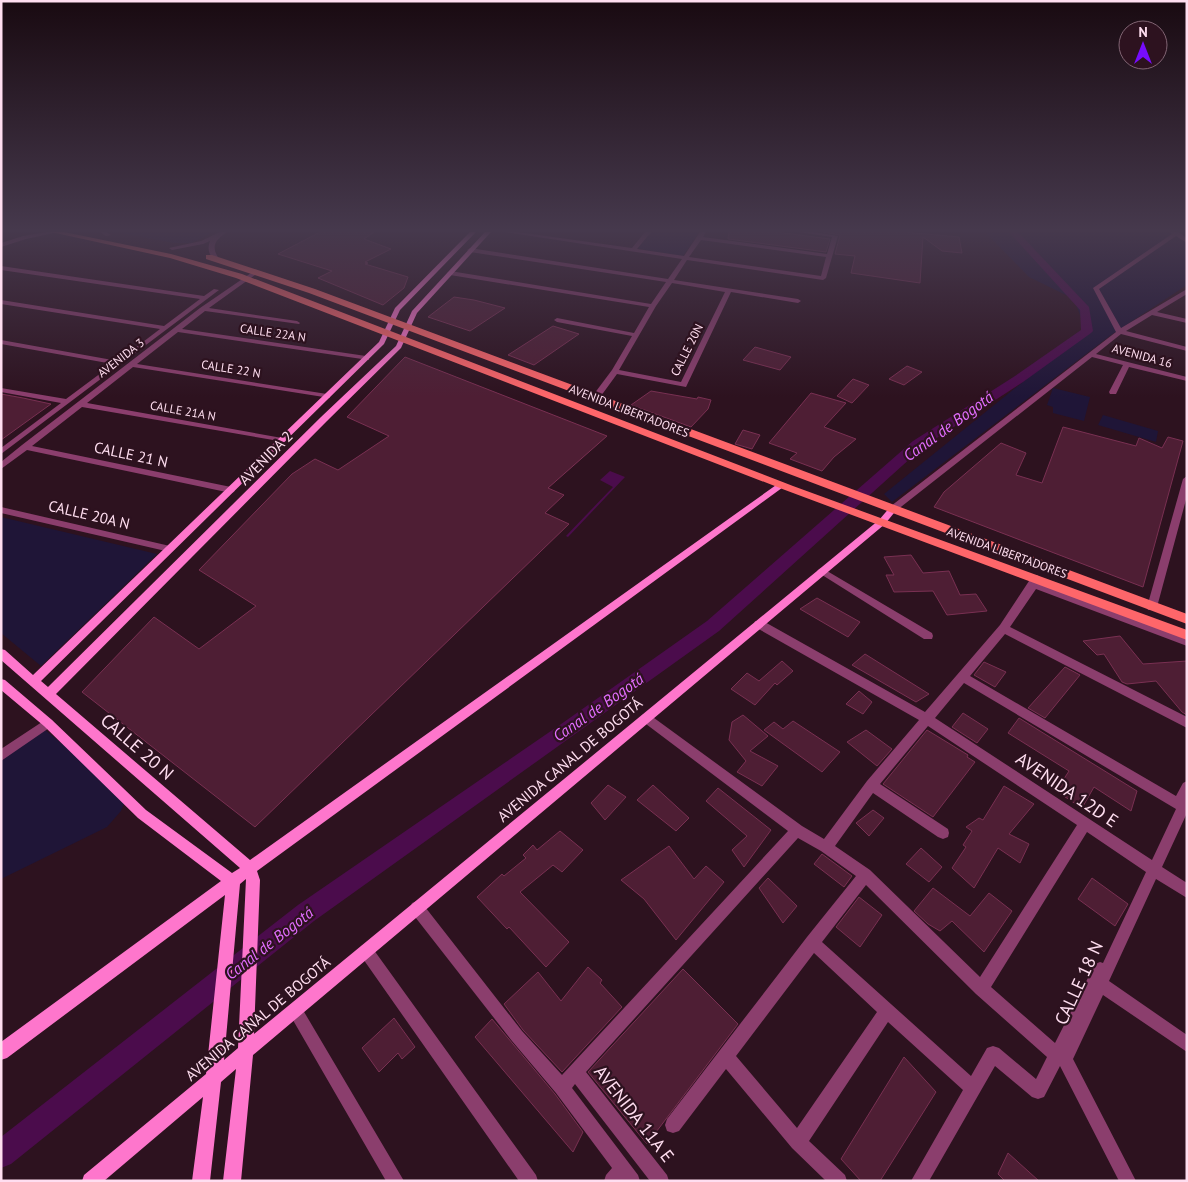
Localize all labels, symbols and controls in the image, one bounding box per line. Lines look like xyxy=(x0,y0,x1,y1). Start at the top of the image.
north arrow xyxy=(1118,20,1168,70)
text: N xyxy=(1138,23,1148,41)
street label: CALLE 22A N xyxy=(239,320,307,345)
street label: CALLE 20N xyxy=(667,321,706,378)
street label: AVENIDA 3 xyxy=(94,335,147,380)
street label: AVENIDA 16 xyxy=(1110,340,1174,371)
street label: CALLE 22 N xyxy=(200,356,262,381)
street label: AVENIDA LIBERTADORES xyxy=(567,381,691,440)
water label: Canal de Bogotá xyxy=(899,387,997,465)
street label: CALLE 21A N xyxy=(149,397,217,424)
street label: AVENIDA 2 xyxy=(235,427,297,489)
street label: CALLE 21 N xyxy=(92,437,170,472)
street label: CALLE 20A N xyxy=(46,496,132,533)
street label: AVENIDA LIBERTADORES xyxy=(945,524,1069,581)
water label: Canal de Bogotá xyxy=(549,668,647,746)
street label: AVENIDA CANAL DE BOGOTÁ xyxy=(493,693,646,826)
street label: CALLE 20 N xyxy=(96,708,179,785)
street label: AVENIDA 12D E xyxy=(1012,747,1123,832)
water label: Canal de Bogotá xyxy=(221,902,317,984)
street label: CALLE 18 N xyxy=(1049,937,1108,1028)
street label: AVENIDA CANAL DE BOGOTÁ xyxy=(181,952,334,1085)
street label: AVENIDA 11A E xyxy=(589,1061,679,1167)

